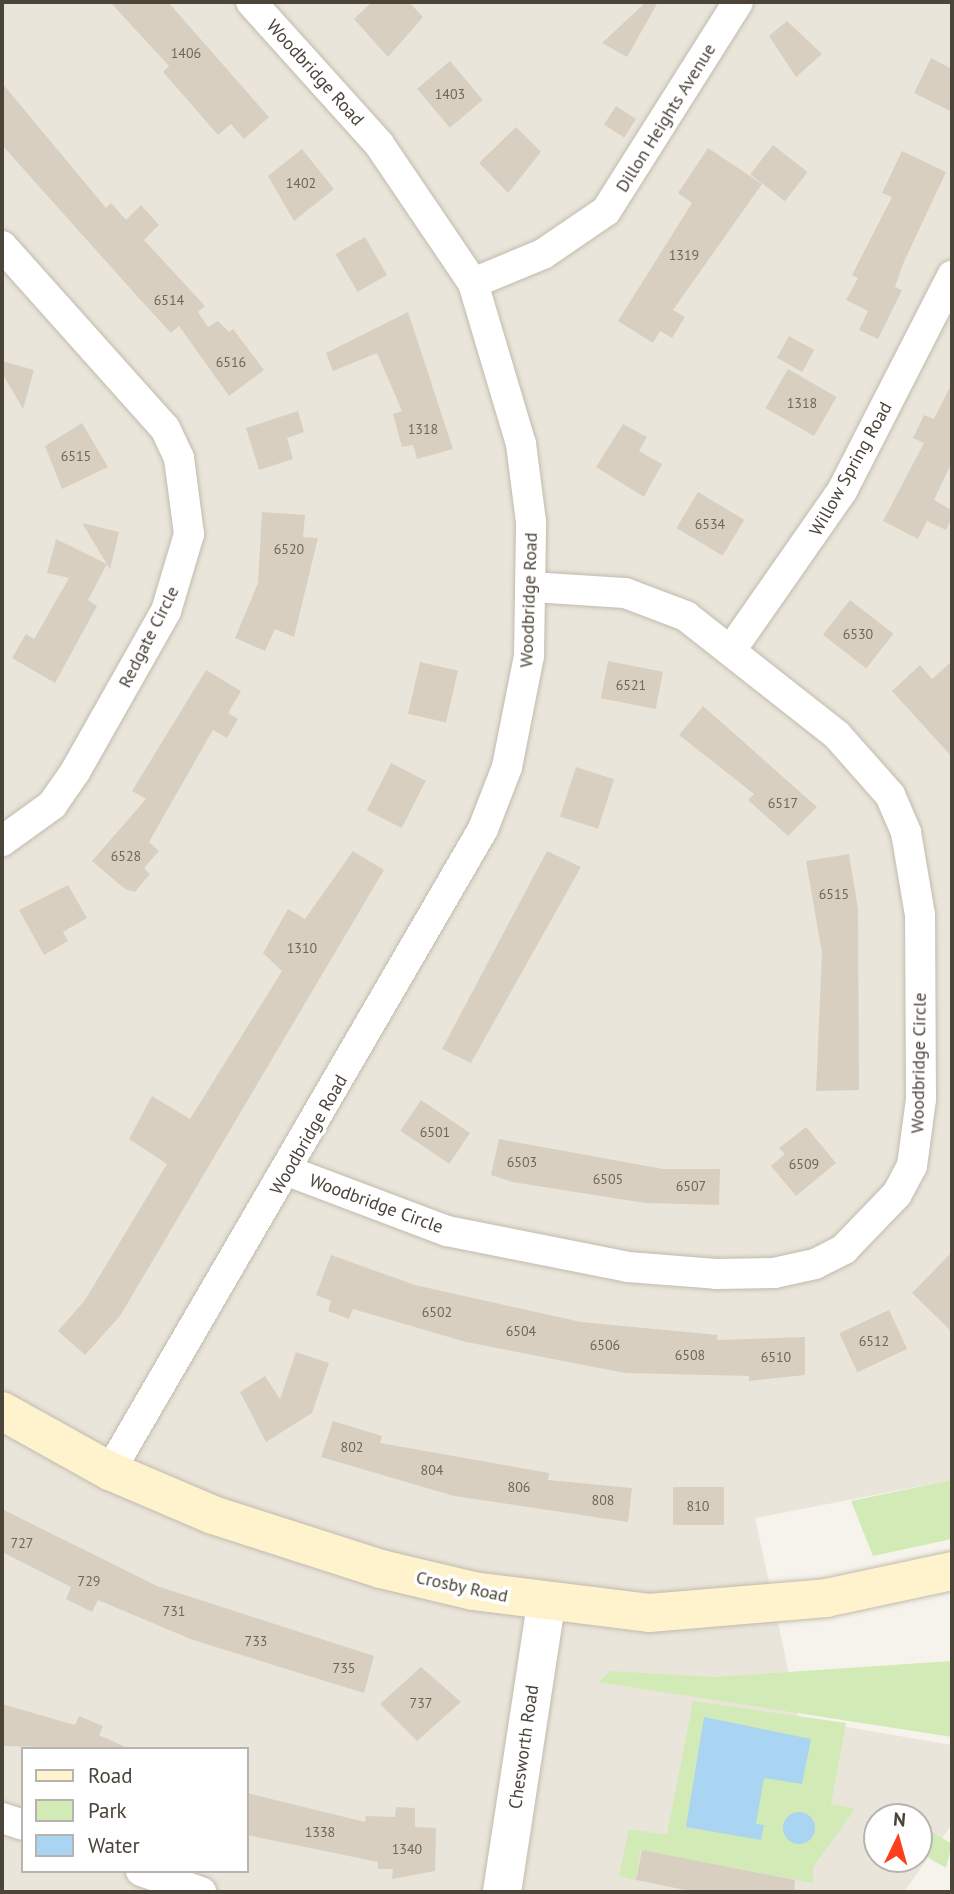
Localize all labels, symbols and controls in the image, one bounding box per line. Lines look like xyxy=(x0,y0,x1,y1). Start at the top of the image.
street label: Woodbridge Road xyxy=(262,16,368,130)
street label: Dillon Heights Avenue xyxy=(611,39,721,197)
house number: 1406 xyxy=(171,45,201,61)
house number: 1403 xyxy=(435,86,465,102)
house number: 1402 xyxy=(286,175,316,191)
house number: 1319 xyxy=(669,247,699,263)
house number: 6514 xyxy=(154,292,184,308)
house number: 6516 xyxy=(216,354,246,370)
house number: 1318 xyxy=(787,395,817,411)
street label: Willow Spring Road xyxy=(805,398,897,540)
house number: 1318 xyxy=(408,421,438,437)
house number: 6515 xyxy=(61,448,91,464)
house number: 6534 xyxy=(695,516,725,532)
street label: Woodbridge Road xyxy=(516,532,542,668)
house number: 6520 xyxy=(274,541,304,557)
street label: Redgate Circle xyxy=(114,583,184,691)
house number: 6530 xyxy=(843,626,873,642)
house number: 6521 xyxy=(616,677,646,693)
house number: 6517 xyxy=(768,795,798,811)
house number: 6528 xyxy=(111,848,141,864)
house number: 6515 xyxy=(819,886,849,902)
house number: 1310 xyxy=(287,940,317,956)
street label: Woodbridge Circle xyxy=(907,992,931,1134)
street label: Woodbridge Road xyxy=(266,1071,352,1199)
house number: 6501 xyxy=(420,1124,450,1140)
house number: 6503 xyxy=(507,1154,537,1170)
house number: 6509 xyxy=(789,1156,819,1172)
street label: Woodbridge Circle xyxy=(306,1170,446,1238)
house number: 6505 xyxy=(593,1171,623,1187)
house number: 6507 xyxy=(676,1178,706,1194)
house number: 6502 xyxy=(422,1304,452,1320)
house number: 6504 xyxy=(506,1323,536,1339)
house number: 6512 xyxy=(859,1333,889,1349)
house number: 6506 xyxy=(590,1337,620,1353)
house number: 6508 xyxy=(675,1347,705,1363)
house number: 6510 xyxy=(761,1349,791,1365)
house number: 802 xyxy=(341,1439,363,1455)
house number: 804 xyxy=(421,1462,443,1478)
house number: 806 xyxy=(508,1479,530,1495)
house number: 808 xyxy=(592,1492,614,1508)
house number: 810 xyxy=(687,1498,709,1514)
house number: 727 xyxy=(11,1535,33,1551)
street label: Crosby Road xyxy=(414,1567,510,1607)
house number: 729 xyxy=(78,1573,100,1589)
house number: 731 xyxy=(163,1603,185,1619)
house number: 733 xyxy=(245,1633,267,1649)
house number: 735 xyxy=(333,1660,355,1676)
street label: Chesworth Road xyxy=(505,1684,543,1810)
house number: 737 xyxy=(410,1695,432,1711)
legend xyxy=(21,1747,248,1873)
text: Road xyxy=(88,1762,132,1789)
text: Park xyxy=(88,1797,127,1824)
north arrow xyxy=(863,1803,933,1873)
text: N xyxy=(892,1807,907,1832)
house number: 1338 xyxy=(305,1824,335,1840)
text: Water xyxy=(88,1832,140,1859)
house number: 1340 xyxy=(392,1841,422,1857)

